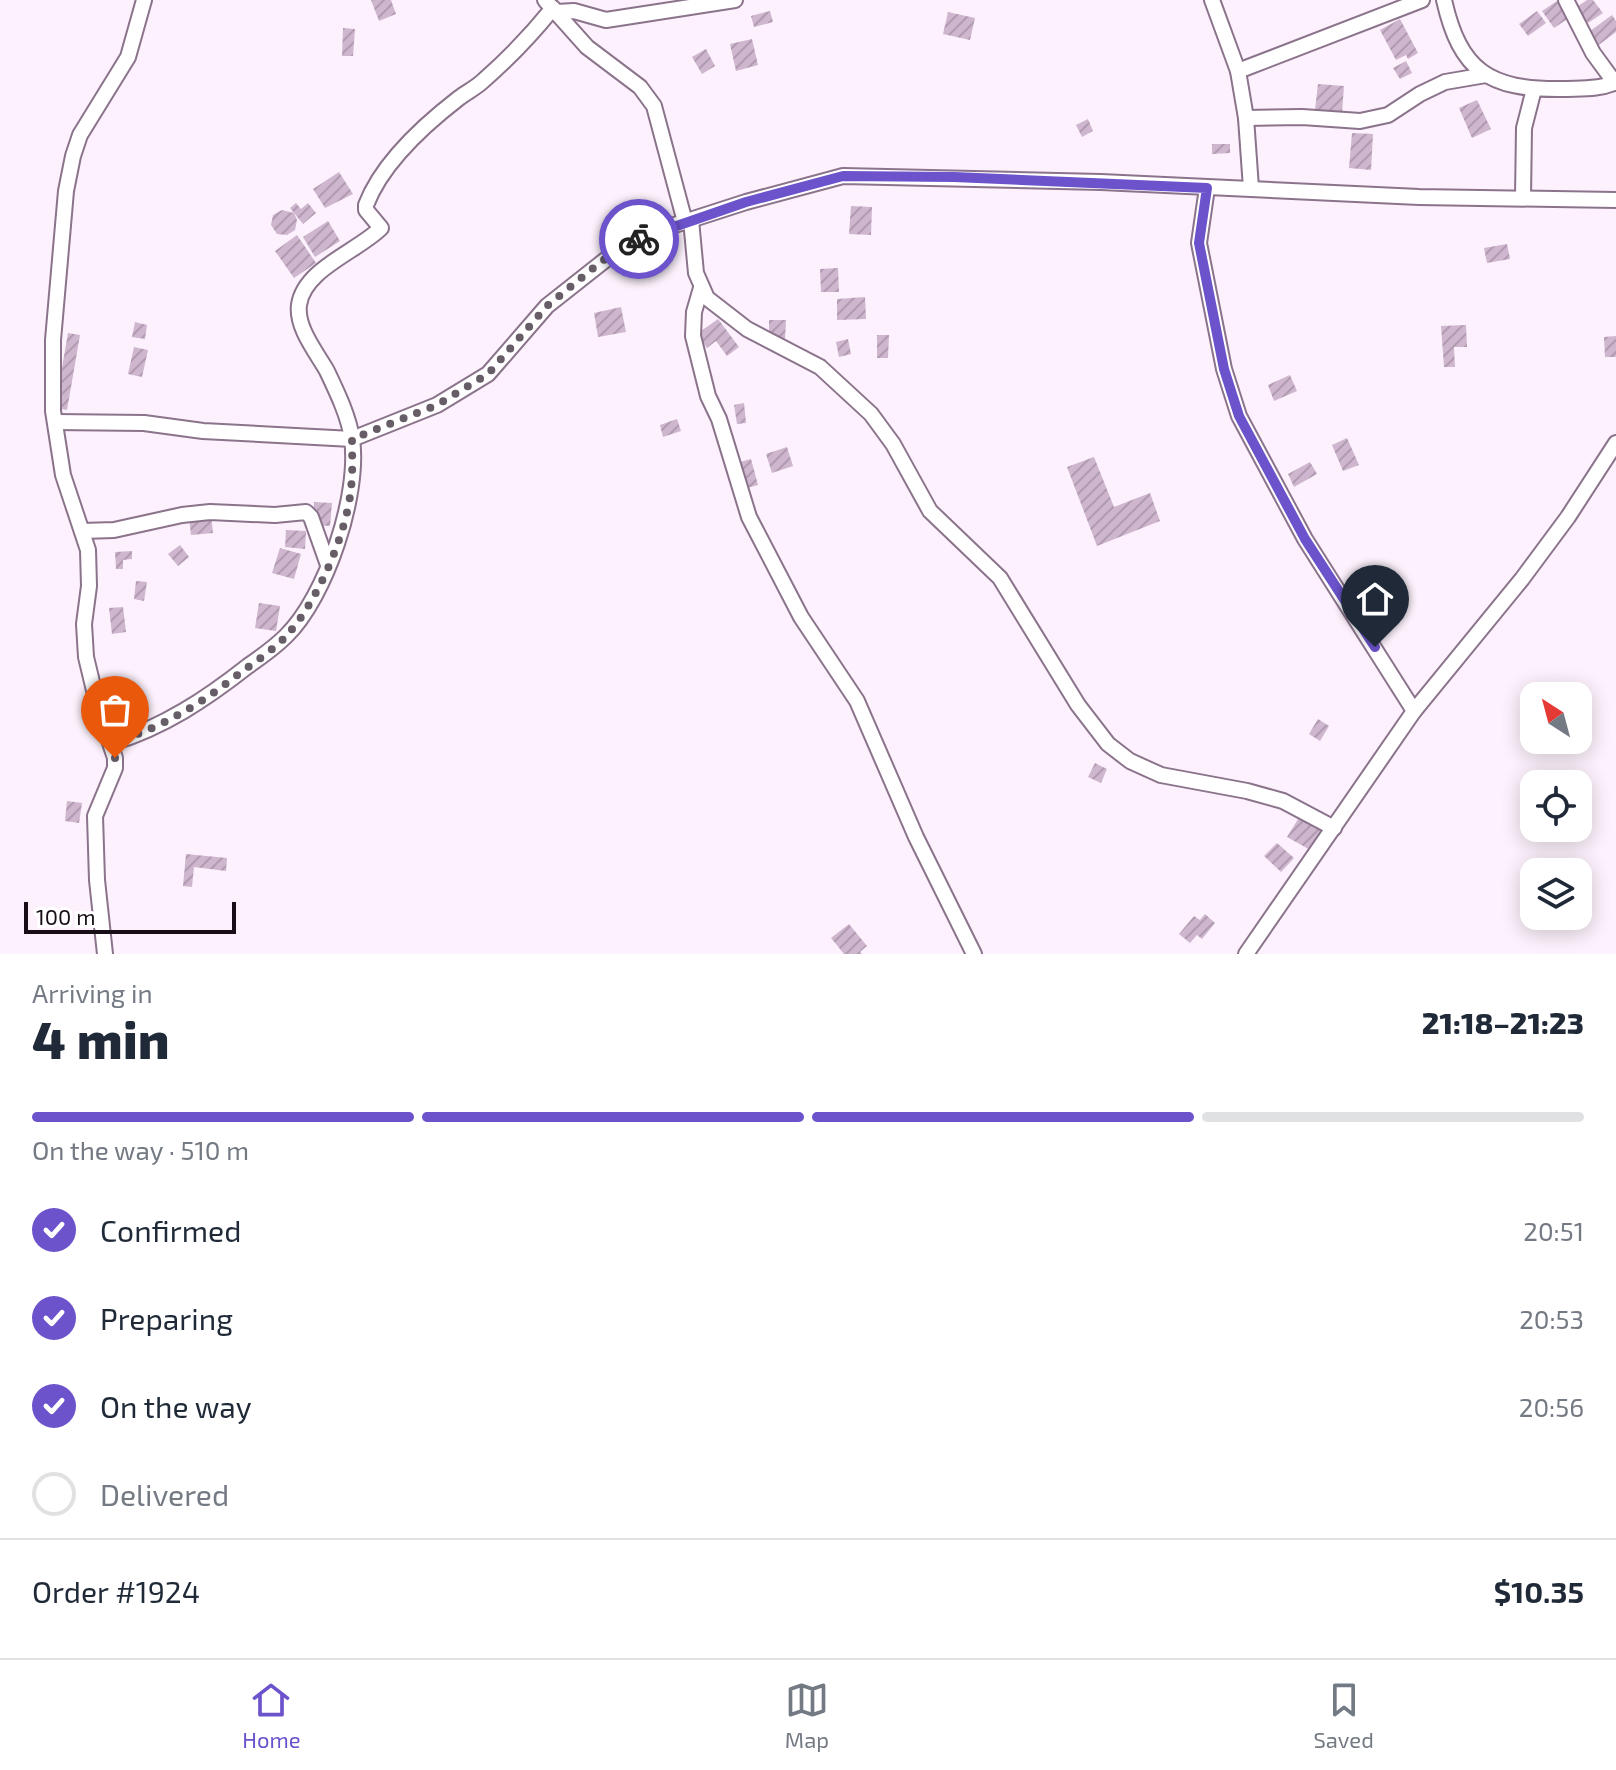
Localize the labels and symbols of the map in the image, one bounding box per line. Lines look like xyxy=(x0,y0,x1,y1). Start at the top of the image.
courier xyxy=(599,199,679,279)
pin xyxy=(1341,565,1409,647)
pin xyxy=(81,676,149,758)
north arrow xyxy=(1520,682,1592,754)
scale bar xyxy=(24,898,236,934)

